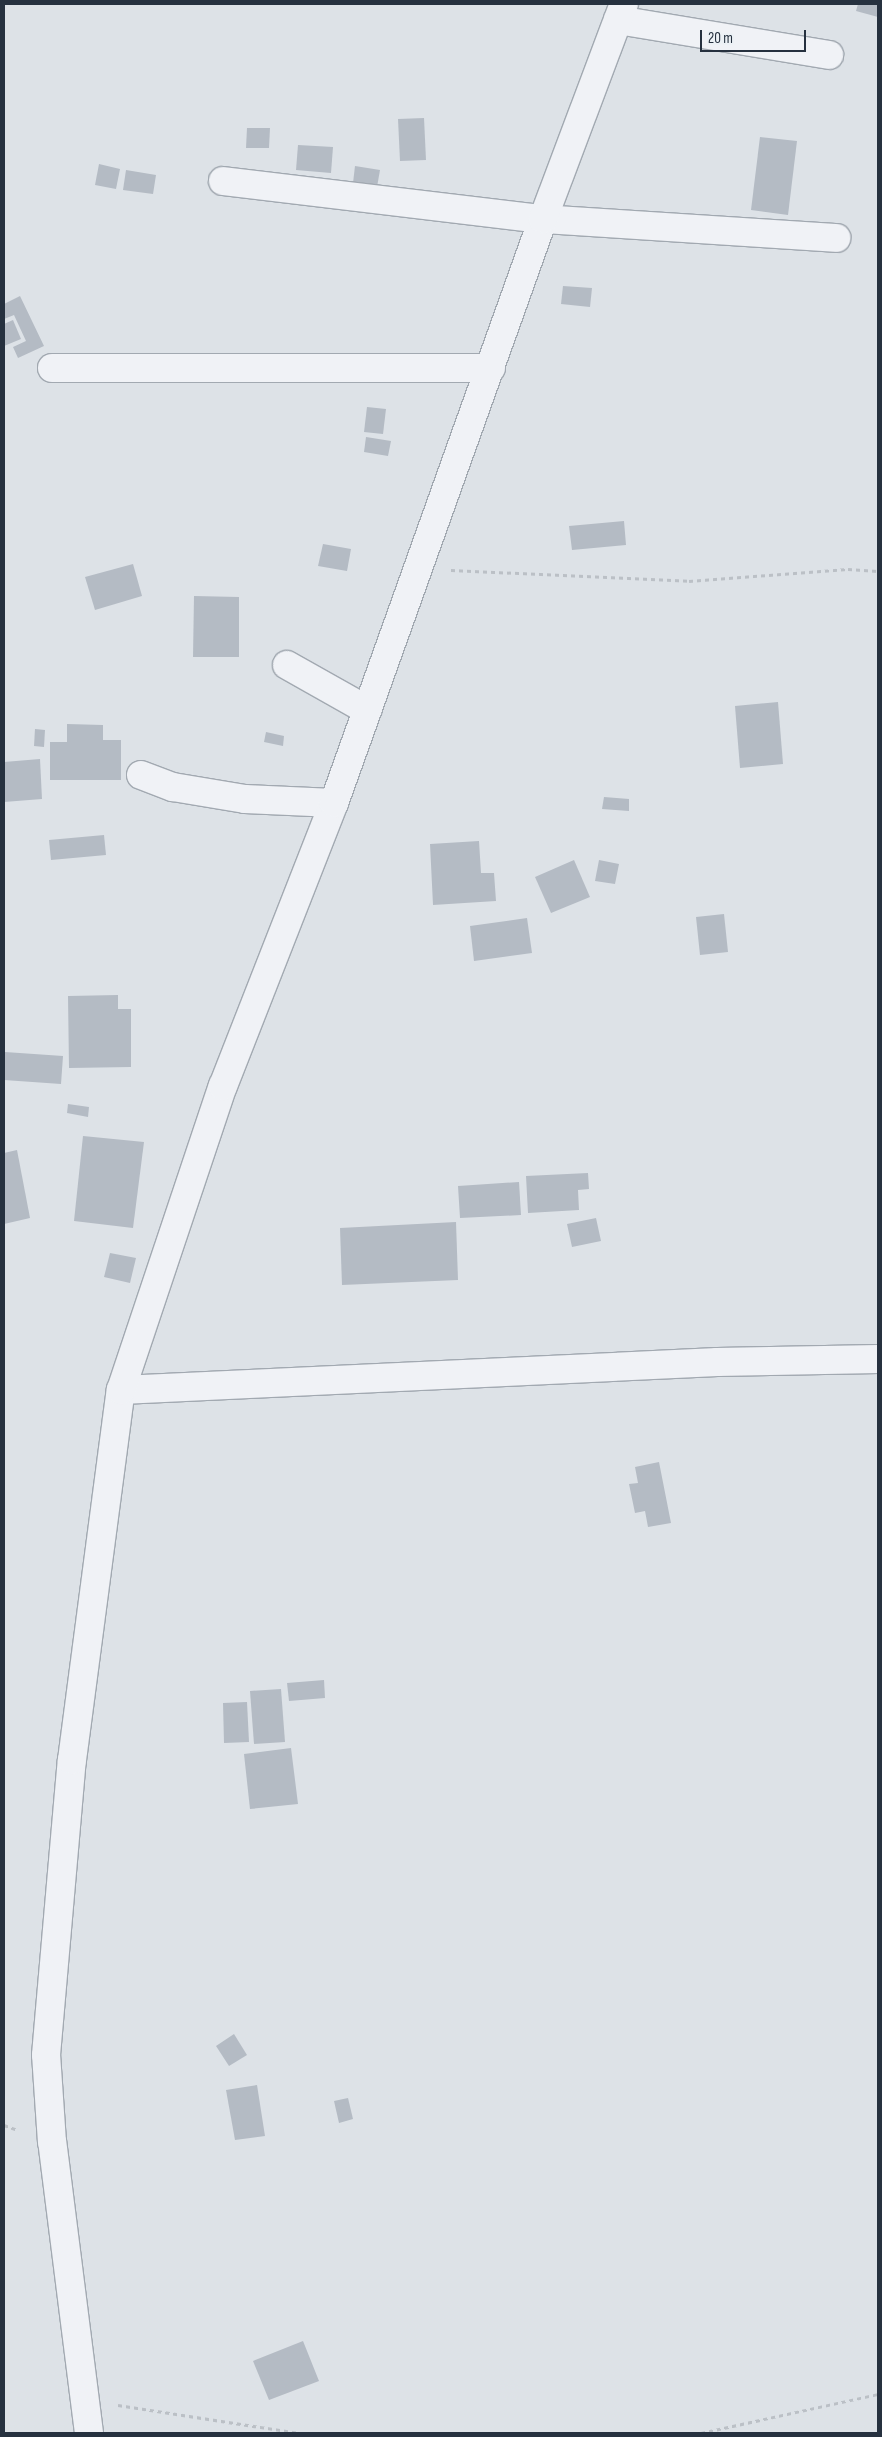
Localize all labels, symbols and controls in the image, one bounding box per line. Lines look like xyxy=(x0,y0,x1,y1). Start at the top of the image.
scale bar xyxy=(702,20,808,52)
text: 20 m xyxy=(708,29,733,48)

